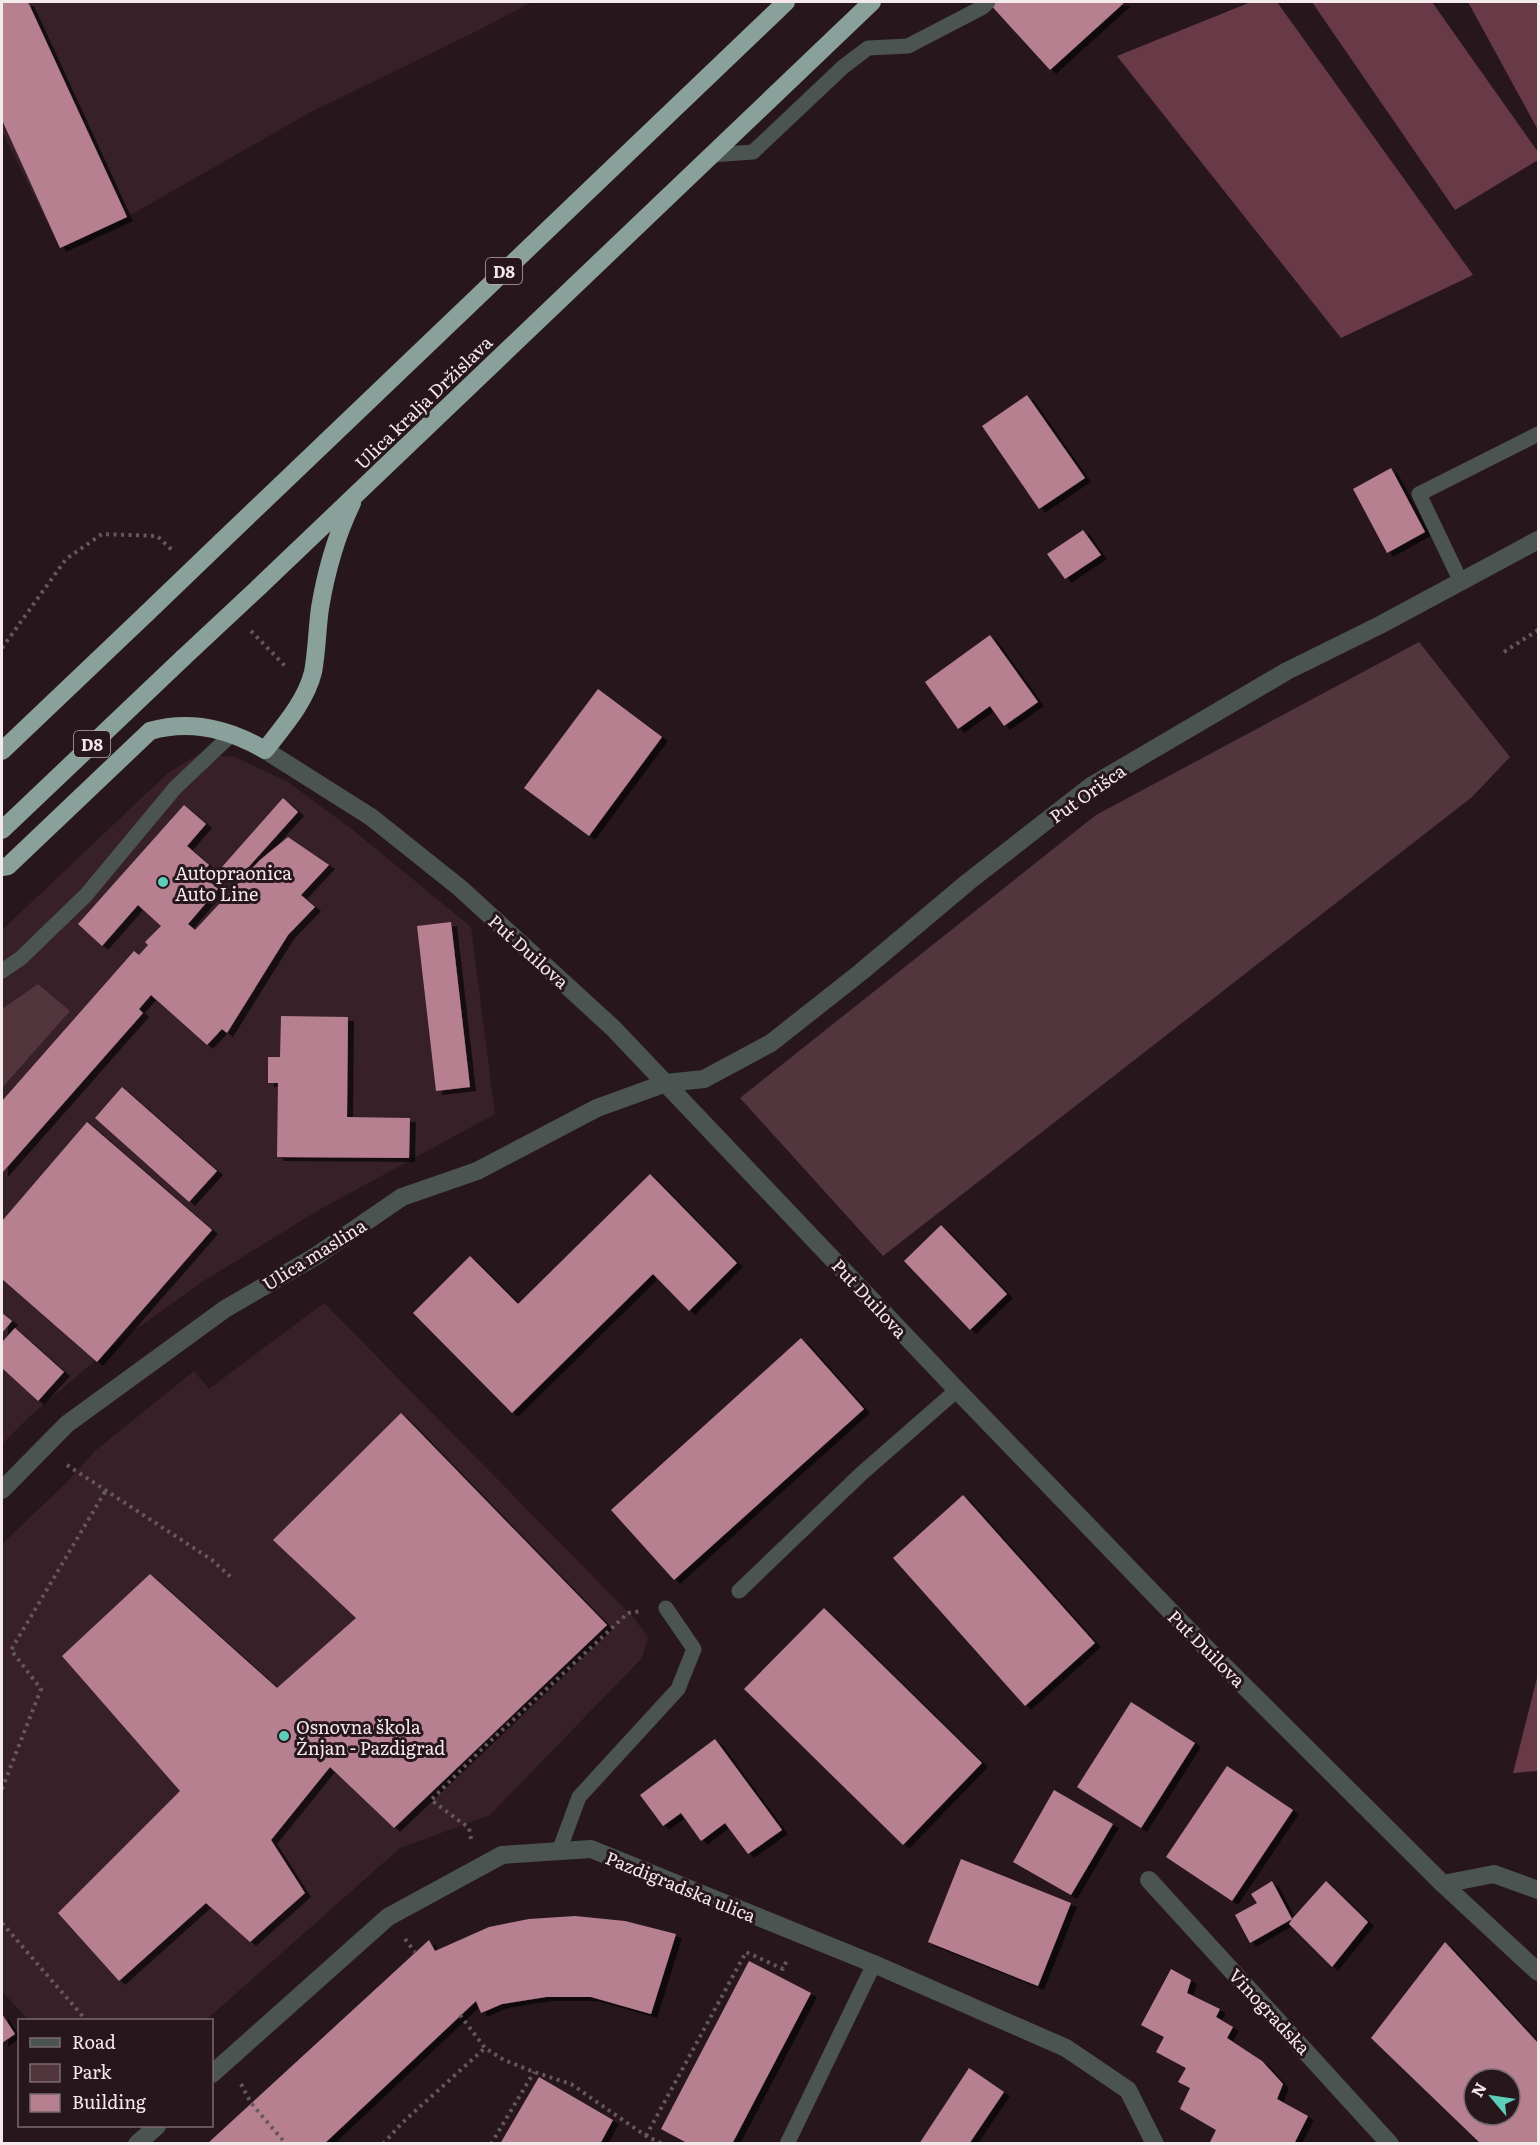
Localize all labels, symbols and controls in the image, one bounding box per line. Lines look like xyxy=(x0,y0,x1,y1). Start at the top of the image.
road number: D8 xyxy=(486,258,522,284)
street label: Ulica kralja Držislava xyxy=(348,329,498,475)
road number: D8 xyxy=(74,731,110,757)
street label: Put Orišca xyxy=(1043,757,1131,829)
place label: Autopraonica Auto Line xyxy=(175,859,292,907)
marker: Autopraonica Auto Line xyxy=(156,875,170,889)
street label: Put Duilova xyxy=(483,908,575,995)
street label: Ulica maslina xyxy=(257,1211,371,1297)
street label: Put Duilova xyxy=(826,1252,914,1344)
street label: Put Duilova xyxy=(1162,1603,1252,1693)
place label: Osnovna škola Žnjan - Pazdigrad xyxy=(296,1713,445,1761)
marker: Osnovna škola Žnjan - Pazdigrad xyxy=(277,1729,291,1743)
street label: Pazdigradska ulica xyxy=(602,1844,760,1929)
street label: Vinogradska xyxy=(1223,1962,1317,2060)
legend xyxy=(18,2019,213,2127)
text: Road xyxy=(72,2028,116,2055)
text: Park xyxy=(72,2058,113,2085)
north arrow xyxy=(1462,2067,1522,2127)
text: N xyxy=(1464,2078,1492,2101)
text: Building xyxy=(72,2088,147,2115)

